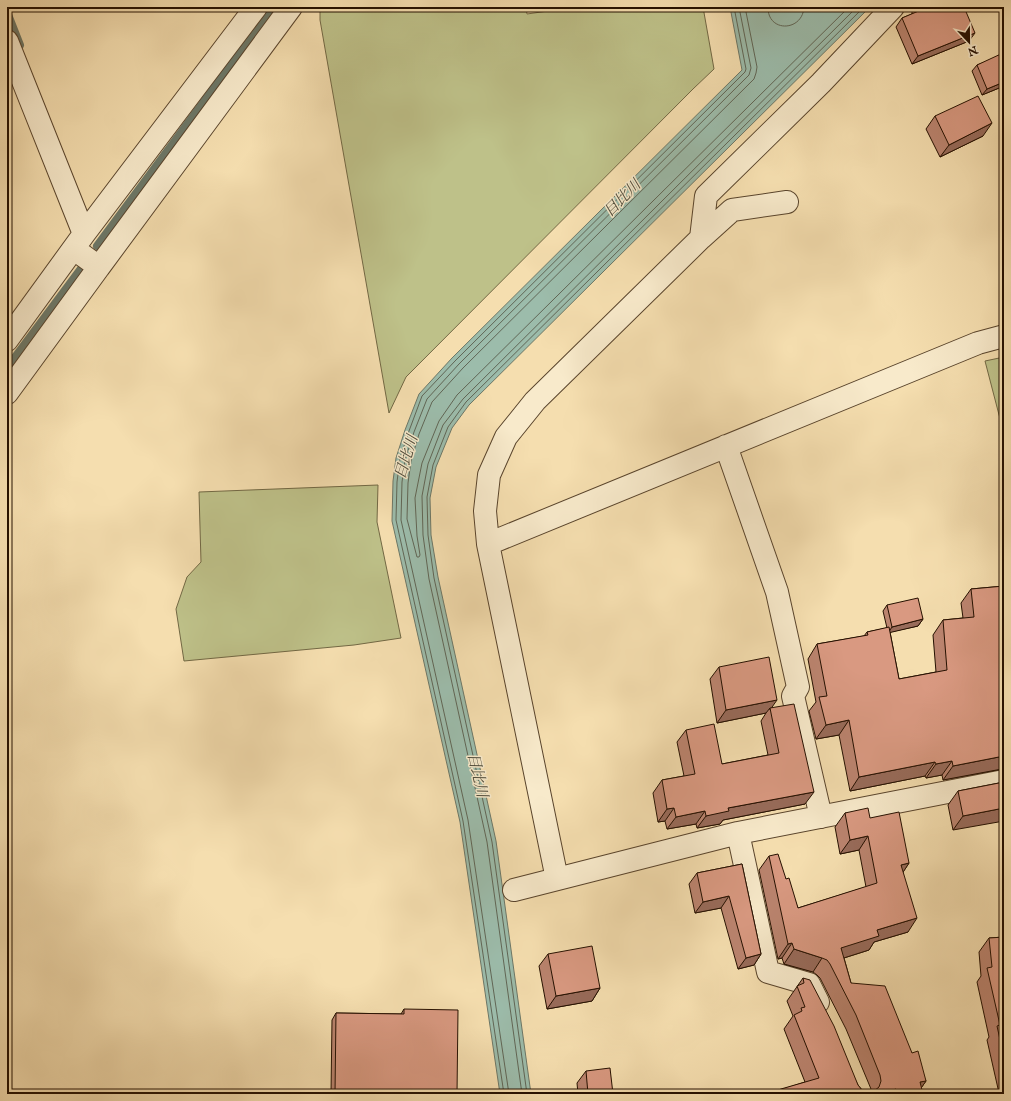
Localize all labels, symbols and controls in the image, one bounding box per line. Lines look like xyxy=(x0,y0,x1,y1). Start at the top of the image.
north arrow xyxy=(949,22,989,62)
text: N xyxy=(965,42,980,59)
water label: 目比川 xyxy=(600,174,646,221)
water label: 目比川 xyxy=(391,431,423,481)
water label: 目比川 xyxy=(463,751,492,801)

